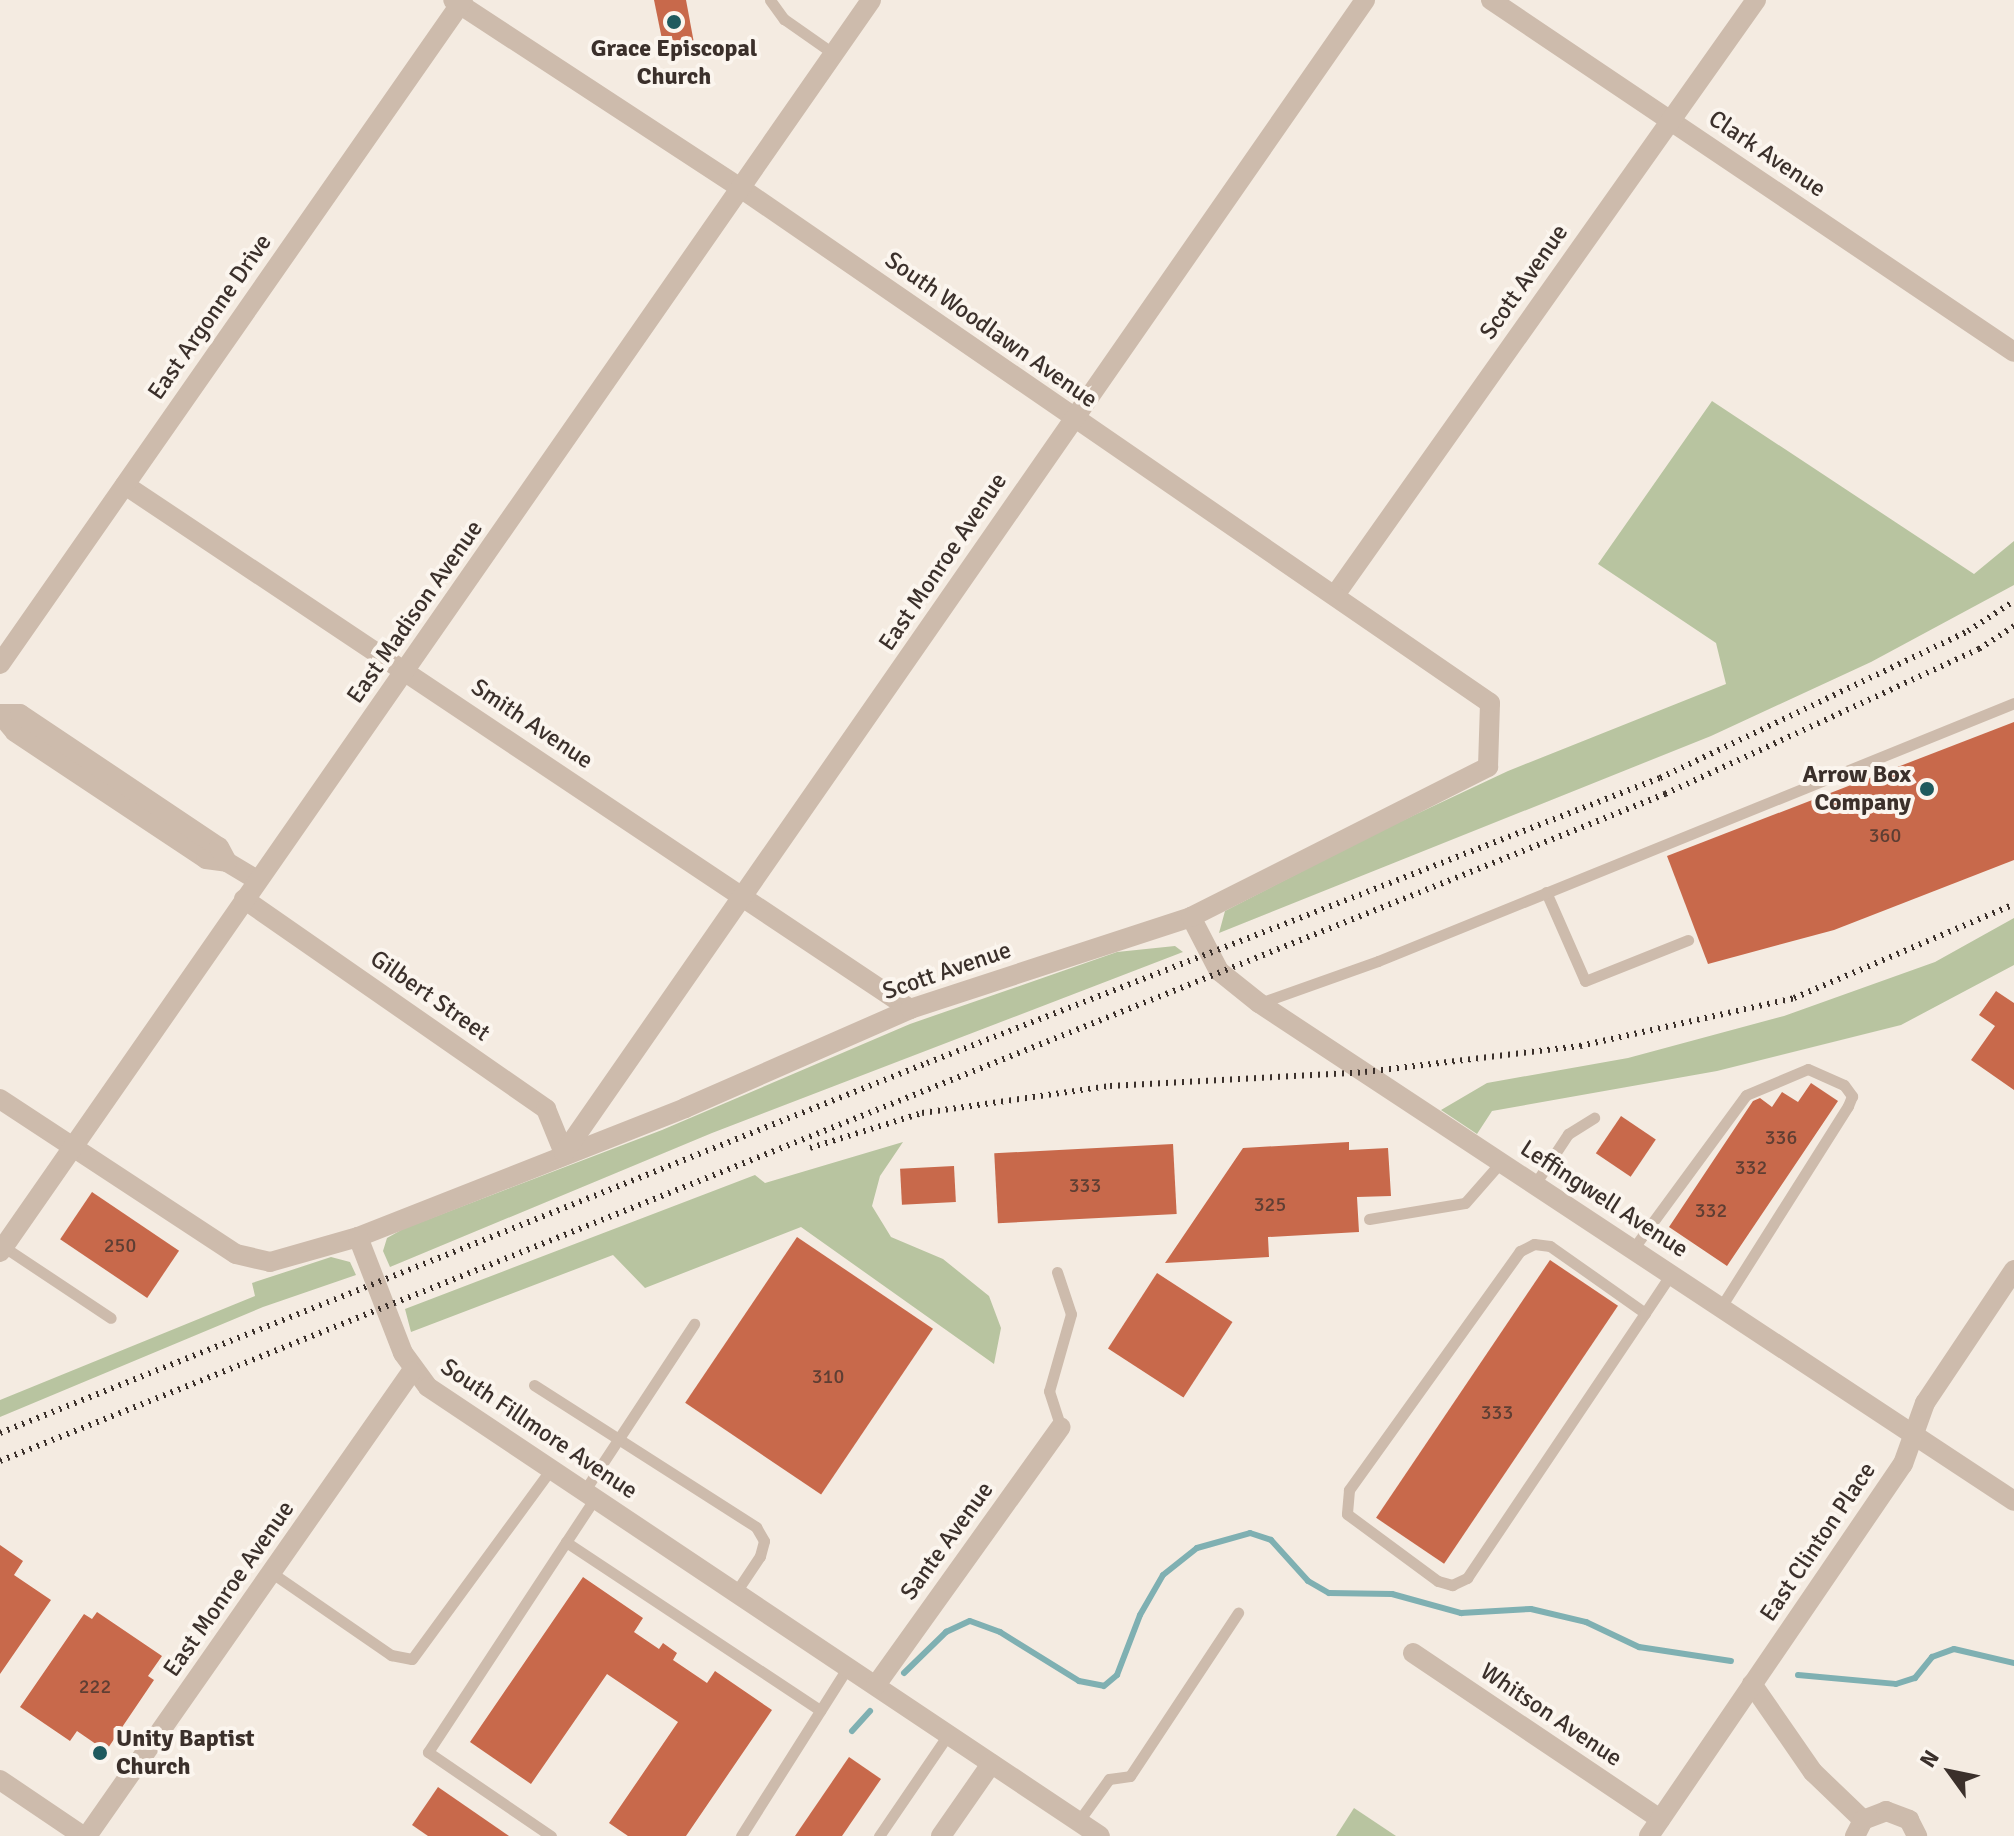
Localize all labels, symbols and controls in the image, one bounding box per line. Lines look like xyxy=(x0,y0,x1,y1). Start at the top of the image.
marker: Grace Episcopal Church xyxy=(665,13,683,31)
place label: Grace Episcopal Church xyxy=(591,35,757,91)
street label: Clark Avenue xyxy=(1703,104,1831,204)
street label: Scott Avenue xyxy=(1474,219,1574,345)
street label: East Argonne Drive xyxy=(142,229,278,405)
street label: South Woodlawn Avenue xyxy=(879,246,1103,414)
street label: East Monroe Avenue xyxy=(873,468,1013,656)
street label: East Madison Avenue xyxy=(341,515,489,709)
street label: Smith Avenue xyxy=(466,673,598,775)
place label: Arrow Box Company xyxy=(1803,761,1911,817)
marker: Arrow Box Company xyxy=(1918,780,1936,798)
house number: 360 xyxy=(1869,823,1901,847)
street label: Scott Avenue xyxy=(879,936,1015,1006)
street label: Gilbert Street xyxy=(365,944,495,1048)
house number: 336 xyxy=(1765,1125,1797,1149)
street label: Leffingwell Avenue xyxy=(1515,1134,1693,1264)
house number: 332 xyxy=(1735,1155,1767,1179)
house number: 333 xyxy=(1069,1173,1101,1197)
house number: 325 xyxy=(1254,1192,1286,1216)
house number: 332 xyxy=(1695,1198,1727,1222)
house number: 250 xyxy=(104,1233,136,1257)
street label: South Fillmore Avenue xyxy=(435,1353,643,1505)
house number: 310 xyxy=(812,1364,844,1388)
house number: 333 xyxy=(1481,1400,1513,1424)
street label: East Clinton Place xyxy=(1754,1457,1882,1627)
street label: Sante Avenue xyxy=(894,1476,1000,1606)
street label: East Monroe Avenue xyxy=(158,1496,300,1682)
street label: Whitson Avenue xyxy=(1475,1657,1627,1773)
house number: 222 xyxy=(79,1674,111,1698)
place label: Unity Baptist Church xyxy=(116,1725,255,1781)
north arrow xyxy=(1910,1732,1990,1812)
marker: Unity Baptist Church xyxy=(91,1744,109,1762)
text: N xyxy=(1914,1745,1945,1772)

